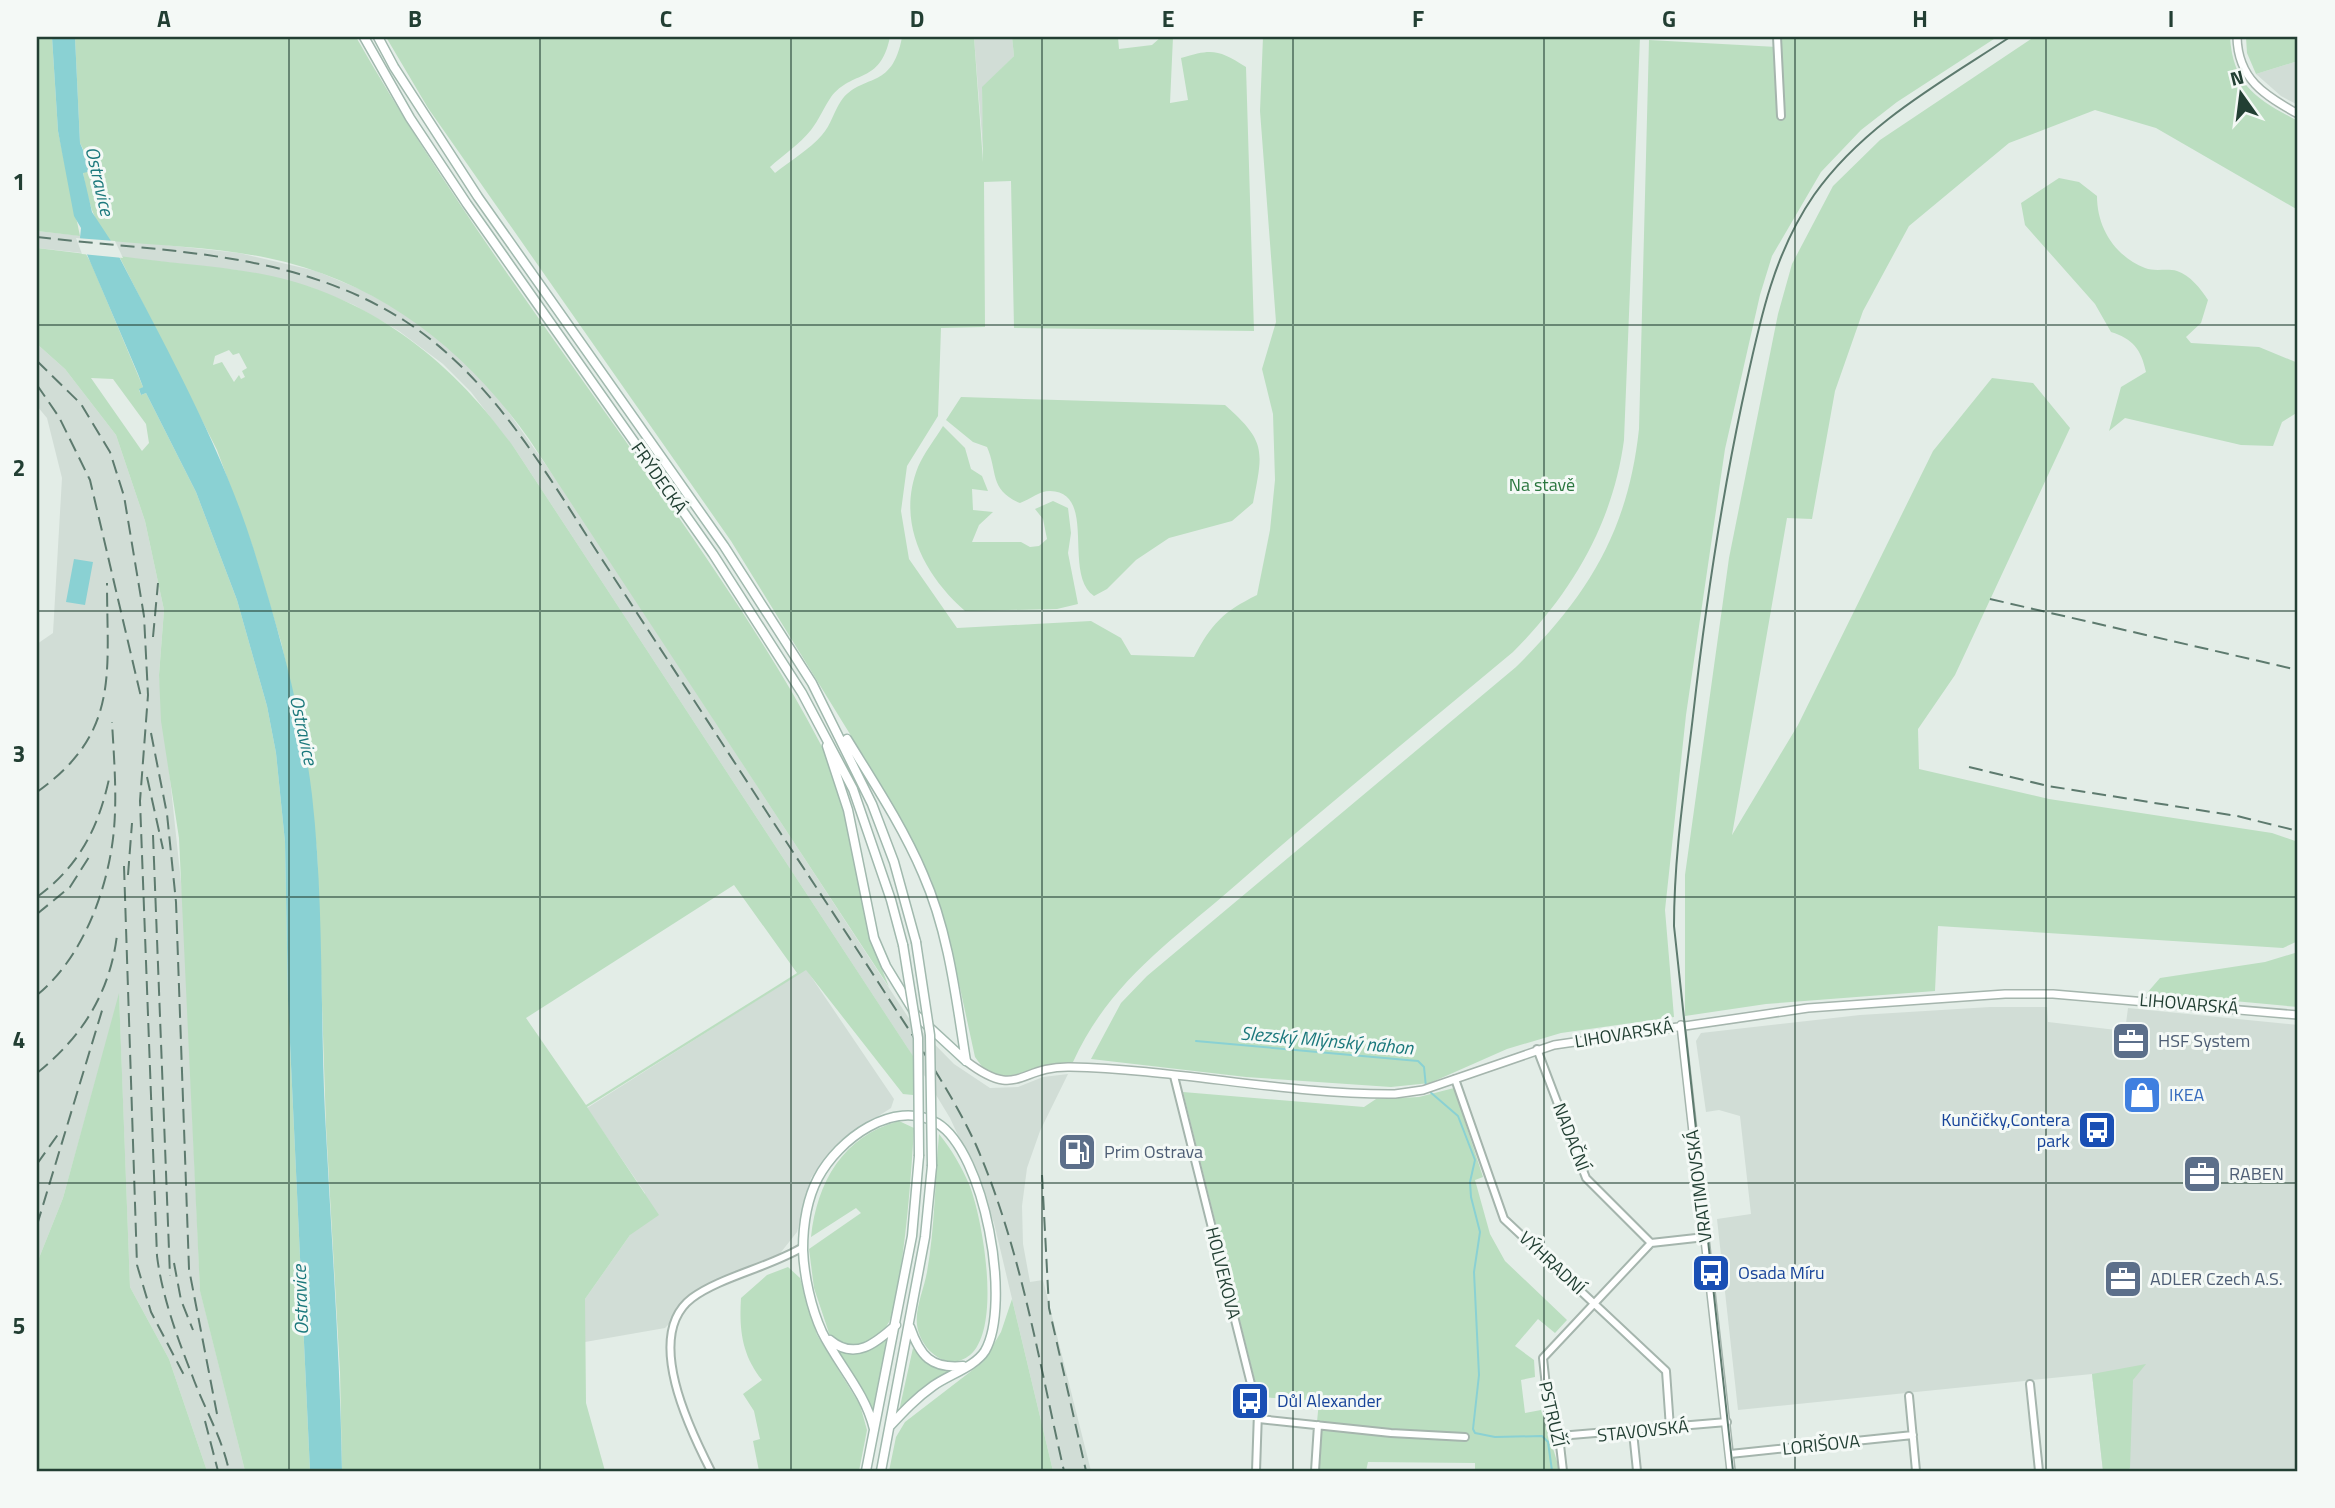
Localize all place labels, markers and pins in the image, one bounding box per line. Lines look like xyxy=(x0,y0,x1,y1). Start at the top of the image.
office icon: HSF System xyxy=(2110,1020,2152,1062)
place label: HSF System xyxy=(2158,1027,2250,1054)
shop icon: IKEA xyxy=(2121,1074,2163,1116)
place label: IKEA xyxy=(2169,1081,2205,1108)
place label: Kunčičky,Contera park xyxy=(1941,1106,2070,1154)
bus stop icon: Kunčičky,Contera park xyxy=(2076,1109,2118,1151)
fuel station icon: Prim Ostrava xyxy=(1056,1131,1098,1173)
place label: Prim Ostrava xyxy=(1104,1138,1203,1165)
office icon: RABEN xyxy=(2181,1153,2223,1195)
place label: RABEN xyxy=(2229,1160,2284,1187)
bus stop icon: Osada Míru xyxy=(1690,1252,1732,1294)
office icon: ADLER Czech A.S. xyxy=(2102,1258,2144,1300)
place label: Osada Míru xyxy=(1738,1259,1825,1286)
place label: ADLER Czech A.S. xyxy=(2150,1265,2283,1292)
bus stop icon: Důl Alexander xyxy=(1229,1380,1271,1422)
place label: Důl Alexander xyxy=(1277,1387,1382,1414)

